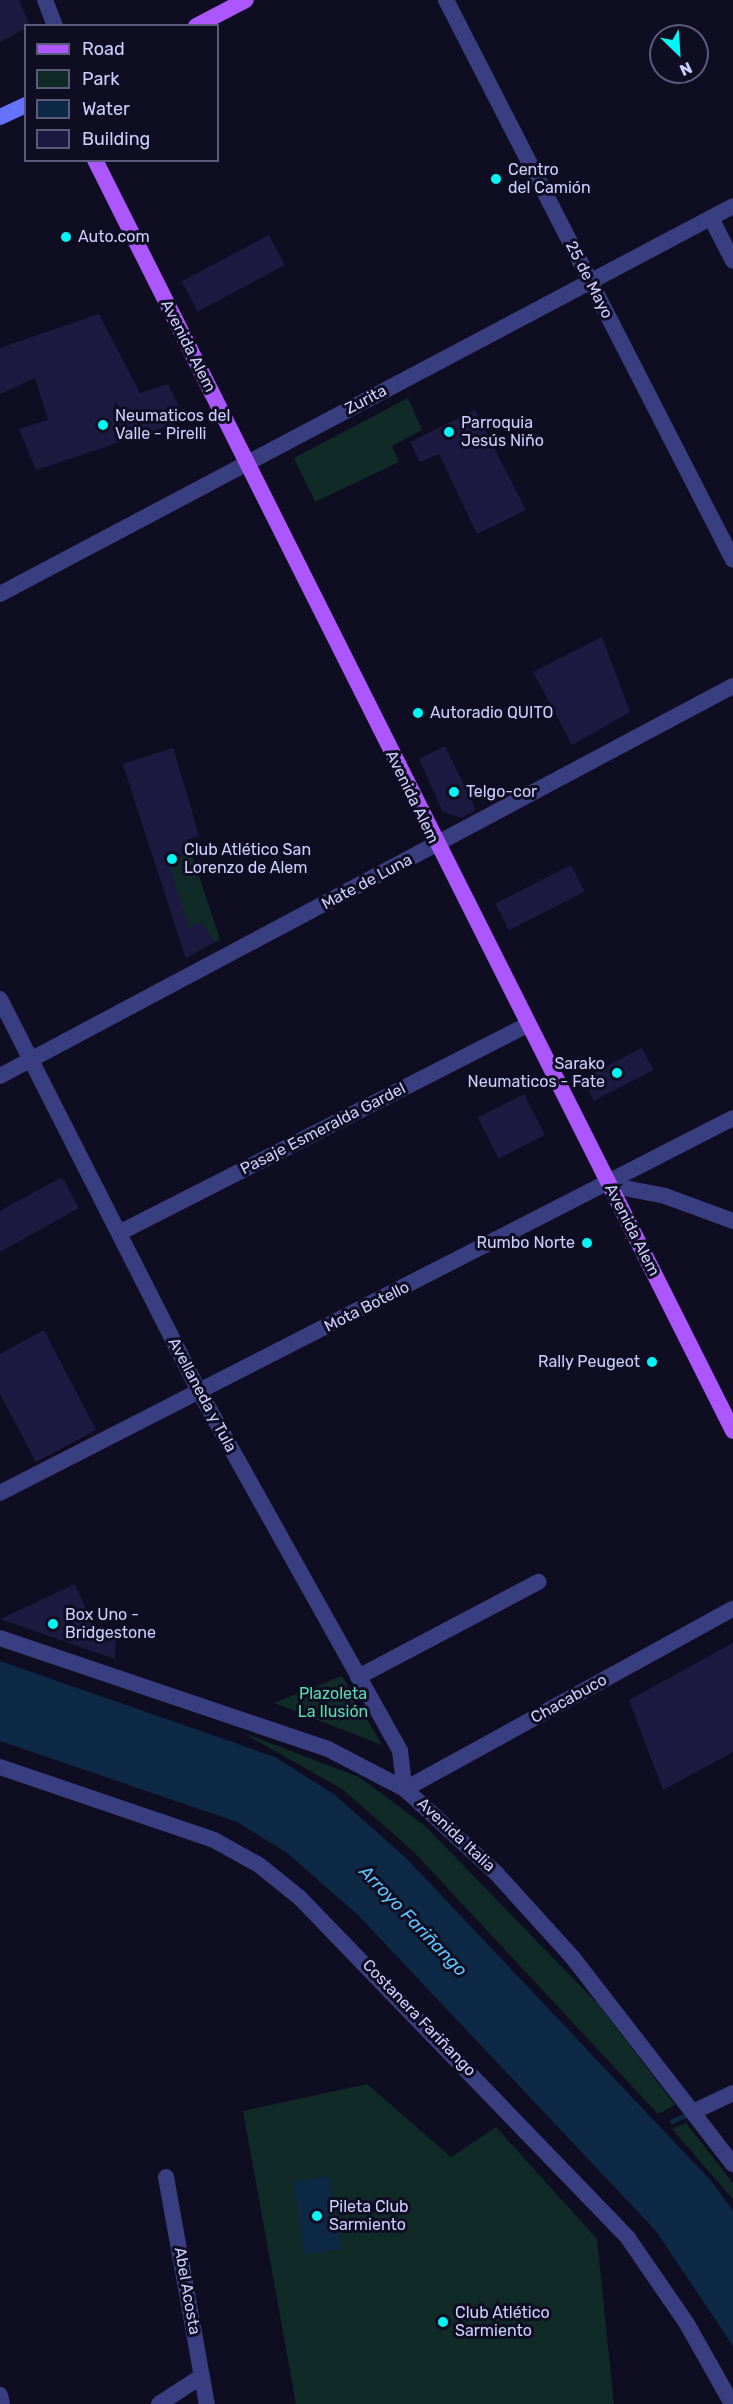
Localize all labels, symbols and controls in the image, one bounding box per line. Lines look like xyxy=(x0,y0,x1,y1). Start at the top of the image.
legend xyxy=(24,24,219,162)
north arrow xyxy=(649,24,709,84)
text: Road xyxy=(82,38,125,60)
text: N xyxy=(677,58,695,80)
text: Park xyxy=(82,68,119,90)
text: Water xyxy=(82,98,130,120)
text: Building xyxy=(82,128,150,150)
place label: Centro del Camión xyxy=(508,160,591,198)
marker: Centro del Camión xyxy=(489,172,503,186)
place label: Auto.com xyxy=(78,227,150,247)
marker: Auto.com xyxy=(59,230,73,244)
street label: 25 de Mayo xyxy=(561,238,617,322)
street label: Avenida Alem xyxy=(156,296,220,396)
street label: Zurita xyxy=(342,381,390,419)
place label: Neumaticos del Valle - Pirelli xyxy=(115,406,230,444)
place label: Parroquia Jesús Niño xyxy=(461,413,544,451)
marker: Neumaticos del Valle - Pirelli xyxy=(96,418,110,432)
marker: Parroquia Jesús Niño xyxy=(442,425,456,439)
place label: Autoradio QUITO xyxy=(430,703,553,723)
marker: Autoradio QUITO xyxy=(411,706,425,720)
street label: Avenida Alem xyxy=(381,747,443,847)
place label: Telgo-cor xyxy=(466,782,537,802)
marker: Telgo-cor xyxy=(447,785,461,799)
place label: Club Atlético San Lorenzo de Alem xyxy=(184,840,312,878)
street label: Mate de Luna xyxy=(318,850,416,914)
marker: Club Atlético San Lorenzo de Alem xyxy=(165,852,179,866)
place label: Sarako Neumaticos - Fate xyxy=(468,1054,605,1092)
marker: Sarako Neumaticos - Fate xyxy=(610,1066,624,1080)
street label: Pasaje Esmeralda Gardel xyxy=(237,1079,409,1179)
street label: Avenida Alem xyxy=(600,1180,664,1280)
place label: Rumbo Norte xyxy=(476,1233,575,1253)
marker: Rumbo Norte xyxy=(580,1236,594,1250)
street label: Mota Botello xyxy=(321,1277,413,1337)
street label: Avellaneda y Tula xyxy=(163,1334,241,1456)
place label: Rally Peugeot xyxy=(538,1352,640,1372)
marker: Rally Peugeot xyxy=(645,1355,659,1369)
place label: Box Uno - Bridgestone xyxy=(65,1605,156,1643)
marker: Box Uno - Bridgestone xyxy=(46,1617,60,1631)
street label: Chacabuco xyxy=(528,1670,610,1728)
park label: Plazoleta La Ilusión xyxy=(298,1684,368,1722)
street label: Avenida Italia xyxy=(413,1794,499,1876)
water label: Arroyo Fariñango xyxy=(355,1861,471,1981)
street label: Costanera Fariñango xyxy=(358,1956,480,2080)
place label: Pileta Club Sarmiento xyxy=(329,2197,409,2235)
marker: Pileta Club Sarmiento xyxy=(310,2209,324,2223)
street label: Abel Acosta xyxy=(170,2246,204,2336)
place label: Club Atlético Sarmiento xyxy=(455,2303,550,2341)
marker: Club Atlético Sarmiento xyxy=(436,2315,450,2329)

